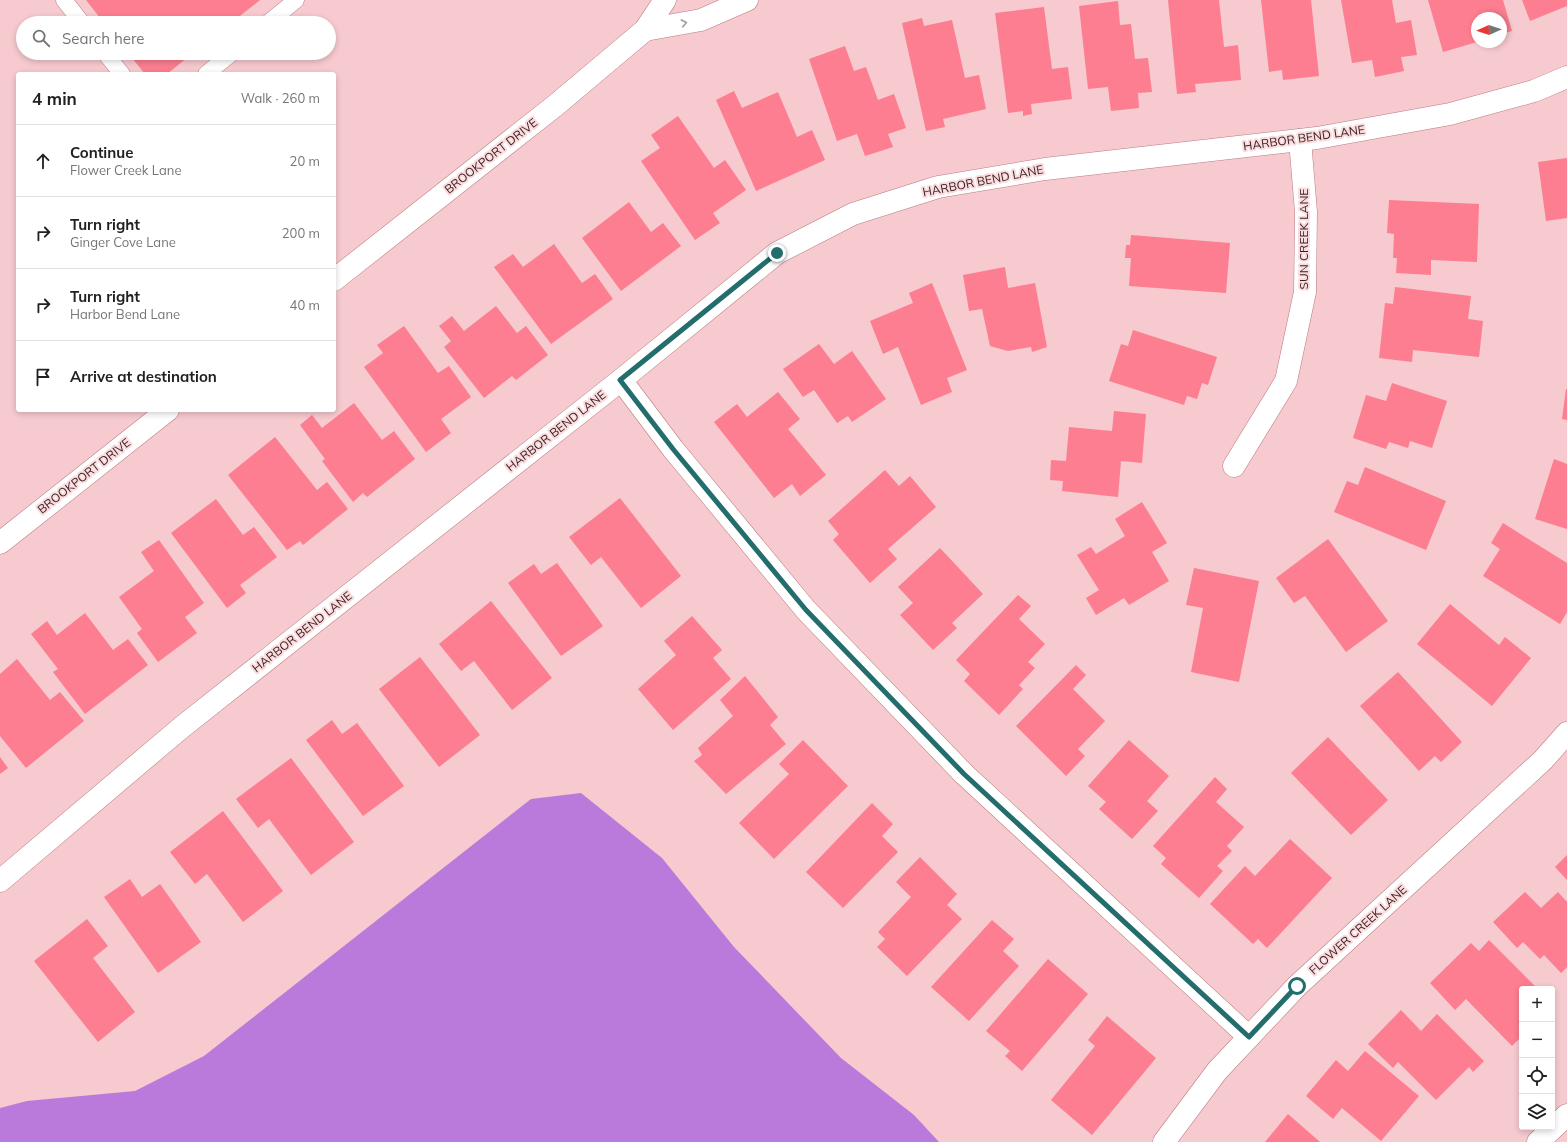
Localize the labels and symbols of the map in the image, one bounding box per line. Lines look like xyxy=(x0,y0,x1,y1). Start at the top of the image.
north arrow xyxy=(1471,12,1507,48)
one-way arrow xyxy=(681,19,687,28)
street label: BROOKPORT DRIVE xyxy=(441,115,540,197)
street label: HARBOR BEND LANE xyxy=(1242,122,1366,153)
street label: HARBOR BEND LANE xyxy=(921,161,1045,200)
street label: SUN CREEK LANE xyxy=(1296,189,1311,289)
route end xyxy=(768,244,786,262)
street label: HARBOR BEND LANE xyxy=(503,387,609,474)
street label: BROOKPORT DRIVE xyxy=(34,435,133,517)
street label: HARBOR BEND LANE xyxy=(249,588,355,675)
street label: FLOWER CREEK LANE xyxy=(1306,882,1410,977)
route start xyxy=(1288,977,1306,995)

